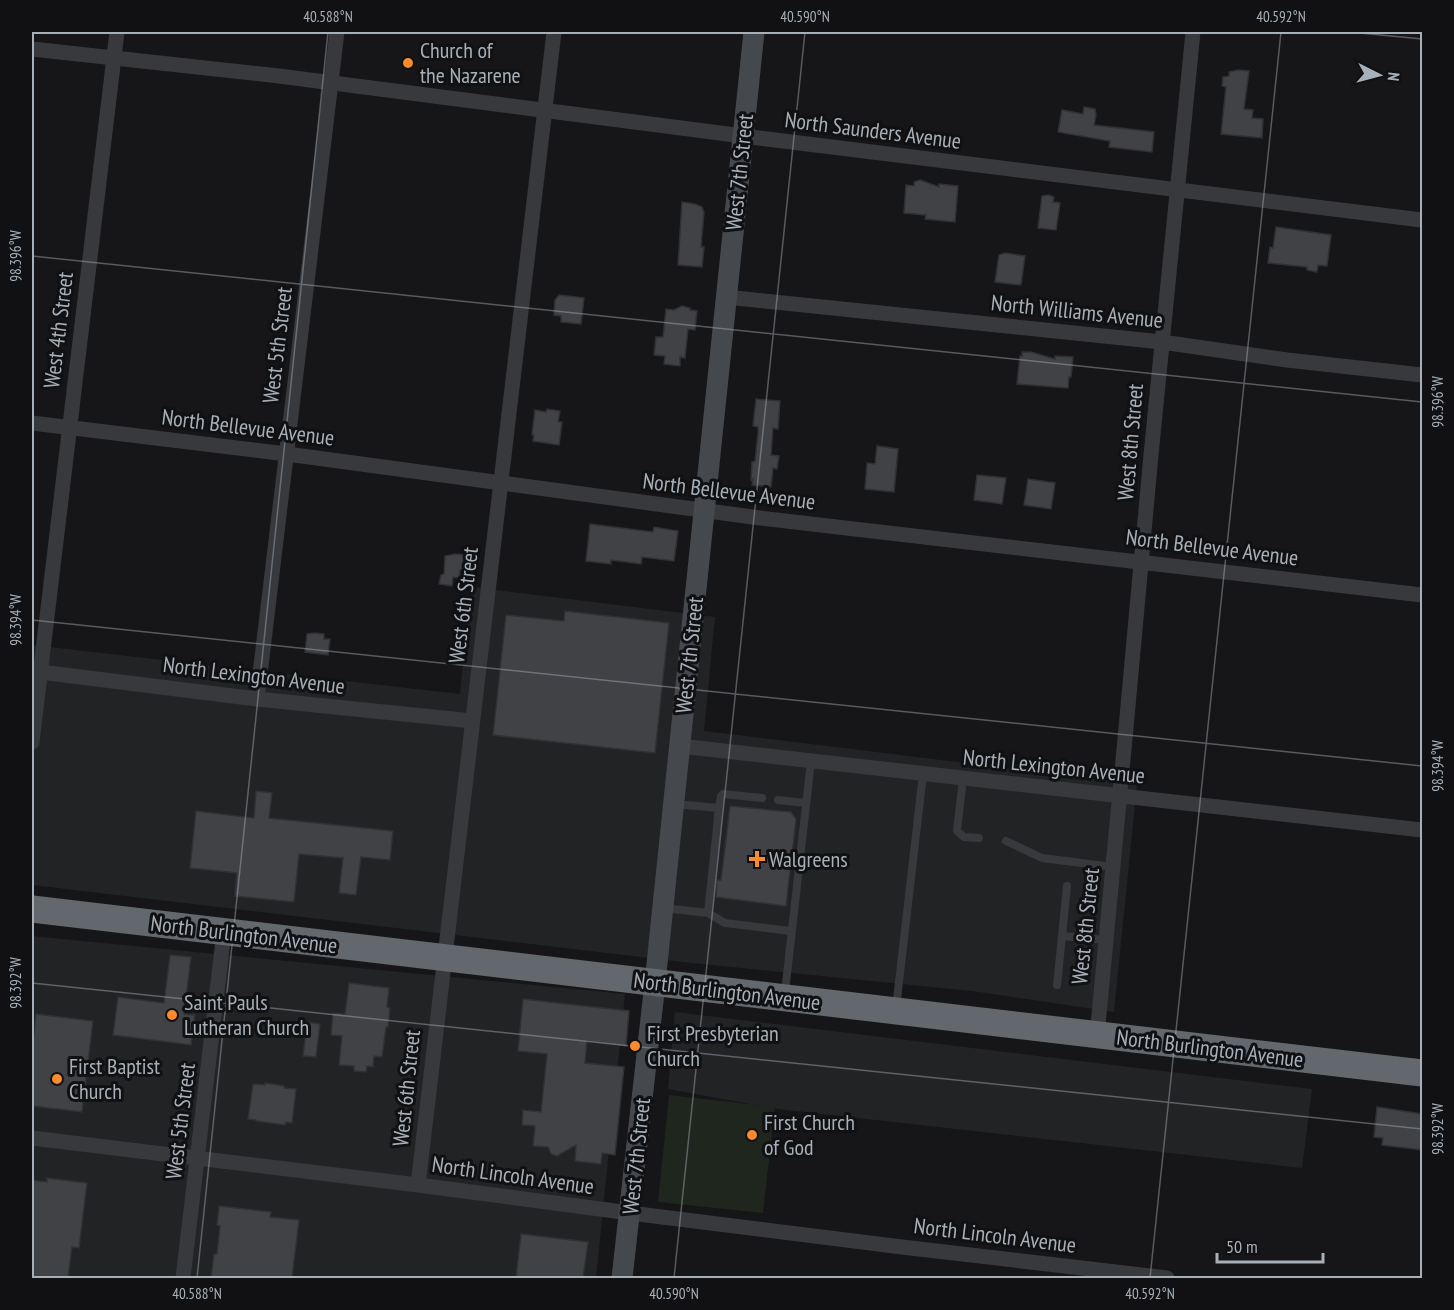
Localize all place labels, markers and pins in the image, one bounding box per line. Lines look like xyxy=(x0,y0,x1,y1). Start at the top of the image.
place label: Church of the Nazarene xyxy=(420,36,521,89)
marker: Church of the Nazarene xyxy=(401,56,415,70)
place label: Walgreens xyxy=(769,845,848,873)
marker: Walgreens xyxy=(750,852,764,866)
place label: Saint Pauls Lutheran Church xyxy=(184,988,309,1041)
marker: Saint Pauls Lutheran Church xyxy=(165,1008,179,1022)
place label: First Presbyterian Church xyxy=(647,1019,779,1072)
marker: First Presbyterian Church xyxy=(628,1039,642,1053)
place label: First Baptist Church xyxy=(69,1052,160,1105)
marker: First Baptist Church xyxy=(50,1072,64,1086)
place label: First Church of God xyxy=(764,1108,855,1161)
marker: First Church of God xyxy=(745,1128,759,1142)

